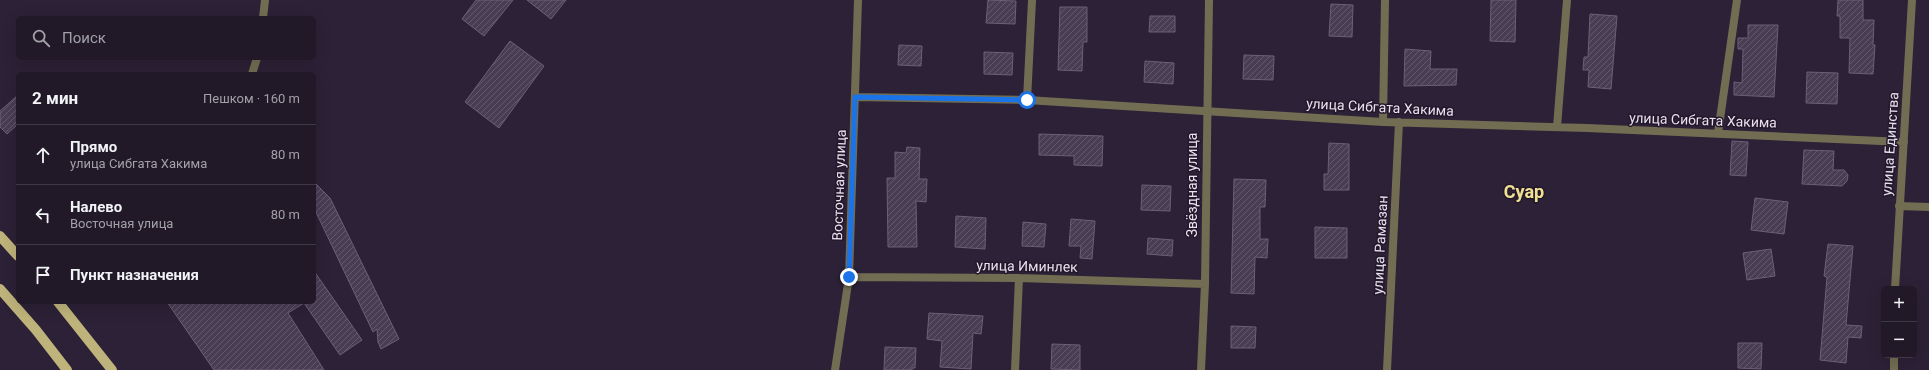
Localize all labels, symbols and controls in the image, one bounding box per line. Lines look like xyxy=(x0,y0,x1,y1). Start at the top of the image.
search box xyxy=(16,16,316,60)
icon: search xyxy=(30,27,52,49)
text: Поиск xyxy=(62,29,106,47)
text: 2 мин xyxy=(32,88,78,108)
text: Пешком · 160 m xyxy=(203,91,300,106)
route start xyxy=(1018,91,1036,109)
street label: улица Единства xyxy=(1878,91,1902,197)
street label: улица Сибгата Хакима xyxy=(1306,95,1454,119)
street label: улица Сибгата Хакима xyxy=(1629,109,1777,131)
street label: Восточная улица xyxy=(829,129,849,241)
street label: Звёздная улица xyxy=(1184,133,1200,237)
text: Прямо xyxy=(70,138,117,156)
icon: ahead xyxy=(32,144,54,166)
text: 80 m xyxy=(271,147,300,162)
text: улица Сибгата Хакима xyxy=(70,156,207,171)
district label: Суар xyxy=(1504,181,1544,202)
street label: улица Рамазан xyxy=(1369,195,1391,295)
text: Налево xyxy=(70,198,122,216)
icon: left xyxy=(32,204,54,226)
text: 80 m xyxy=(271,207,300,222)
text: Восточная улица xyxy=(70,216,173,231)
street label: улица Иминлек xyxy=(976,257,1078,275)
icon: arrive xyxy=(32,264,54,286)
text: Пункт назначения xyxy=(70,266,199,284)
route end xyxy=(840,268,858,286)
map controls xyxy=(1881,286,1917,358)
button: + xyxy=(1881,286,1917,322)
button: − xyxy=(1881,322,1917,358)

